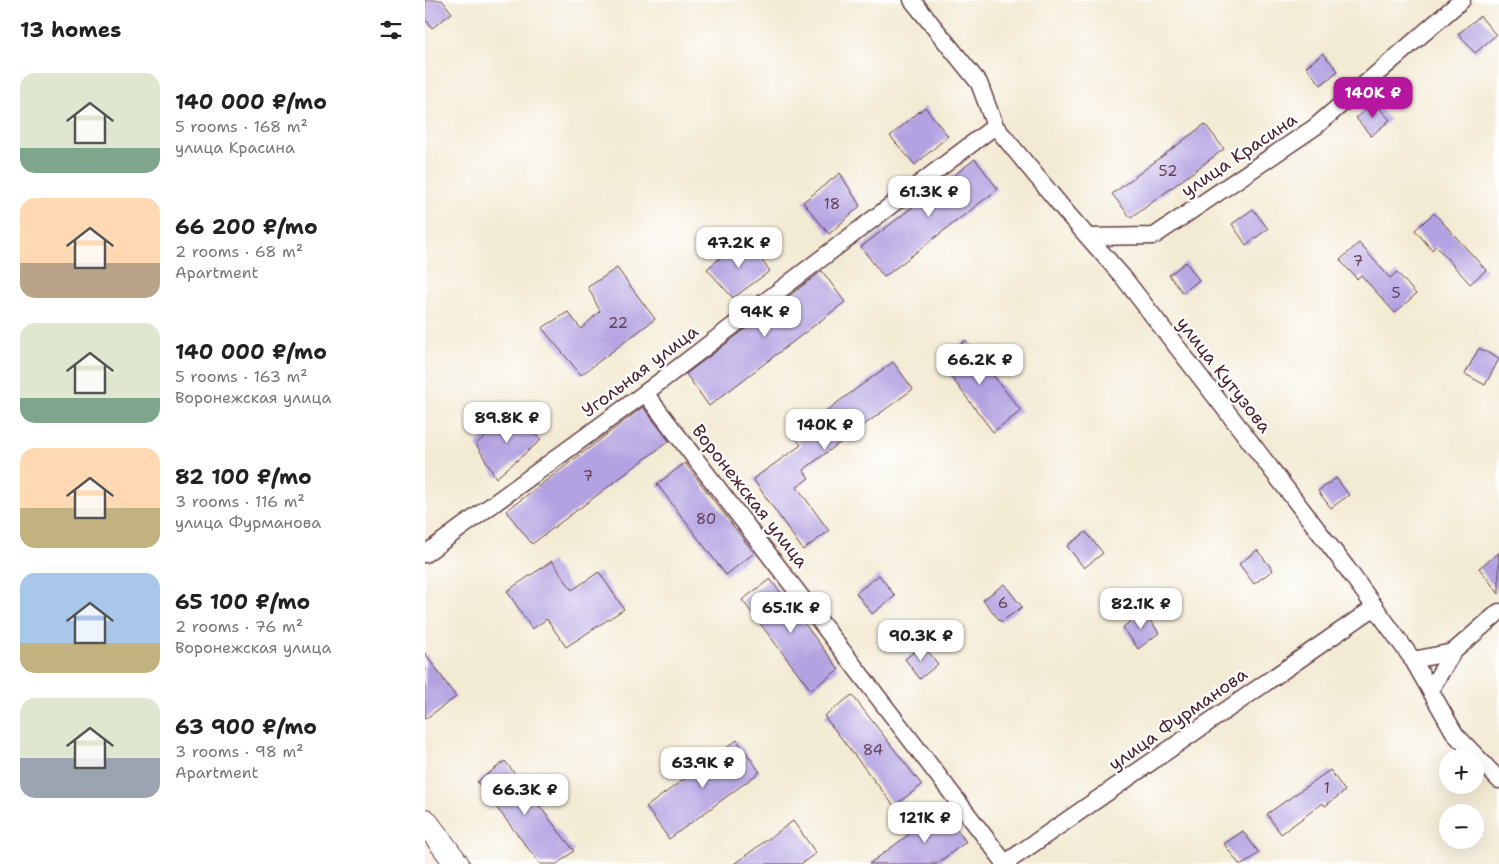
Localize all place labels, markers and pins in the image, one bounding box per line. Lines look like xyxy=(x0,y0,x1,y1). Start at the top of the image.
pin: 140K ₽ xyxy=(1332,76,1414,119)
pin: 61.3K ₽ xyxy=(883,176,975,218)
pin: 47.2K ₽ xyxy=(693,226,785,269)
pin: 94K ₽ xyxy=(730,296,800,338)
pin: 66.2K ₽ xyxy=(934,344,1026,386)
pin: 89.8K ₽ xyxy=(461,402,553,444)
pin: 140K ₽ xyxy=(784,408,866,451)
pin: 82.1K ₽ xyxy=(1095,588,1187,630)
pin: 65.1K ₽ xyxy=(745,592,837,634)
pin: 90.3K ₽ xyxy=(875,620,967,662)
pin: 63.9K ₽ xyxy=(657,746,749,789)
pin: 66.3K ₽ xyxy=(479,774,571,816)
pin: 121K ₽ xyxy=(884,802,966,844)

